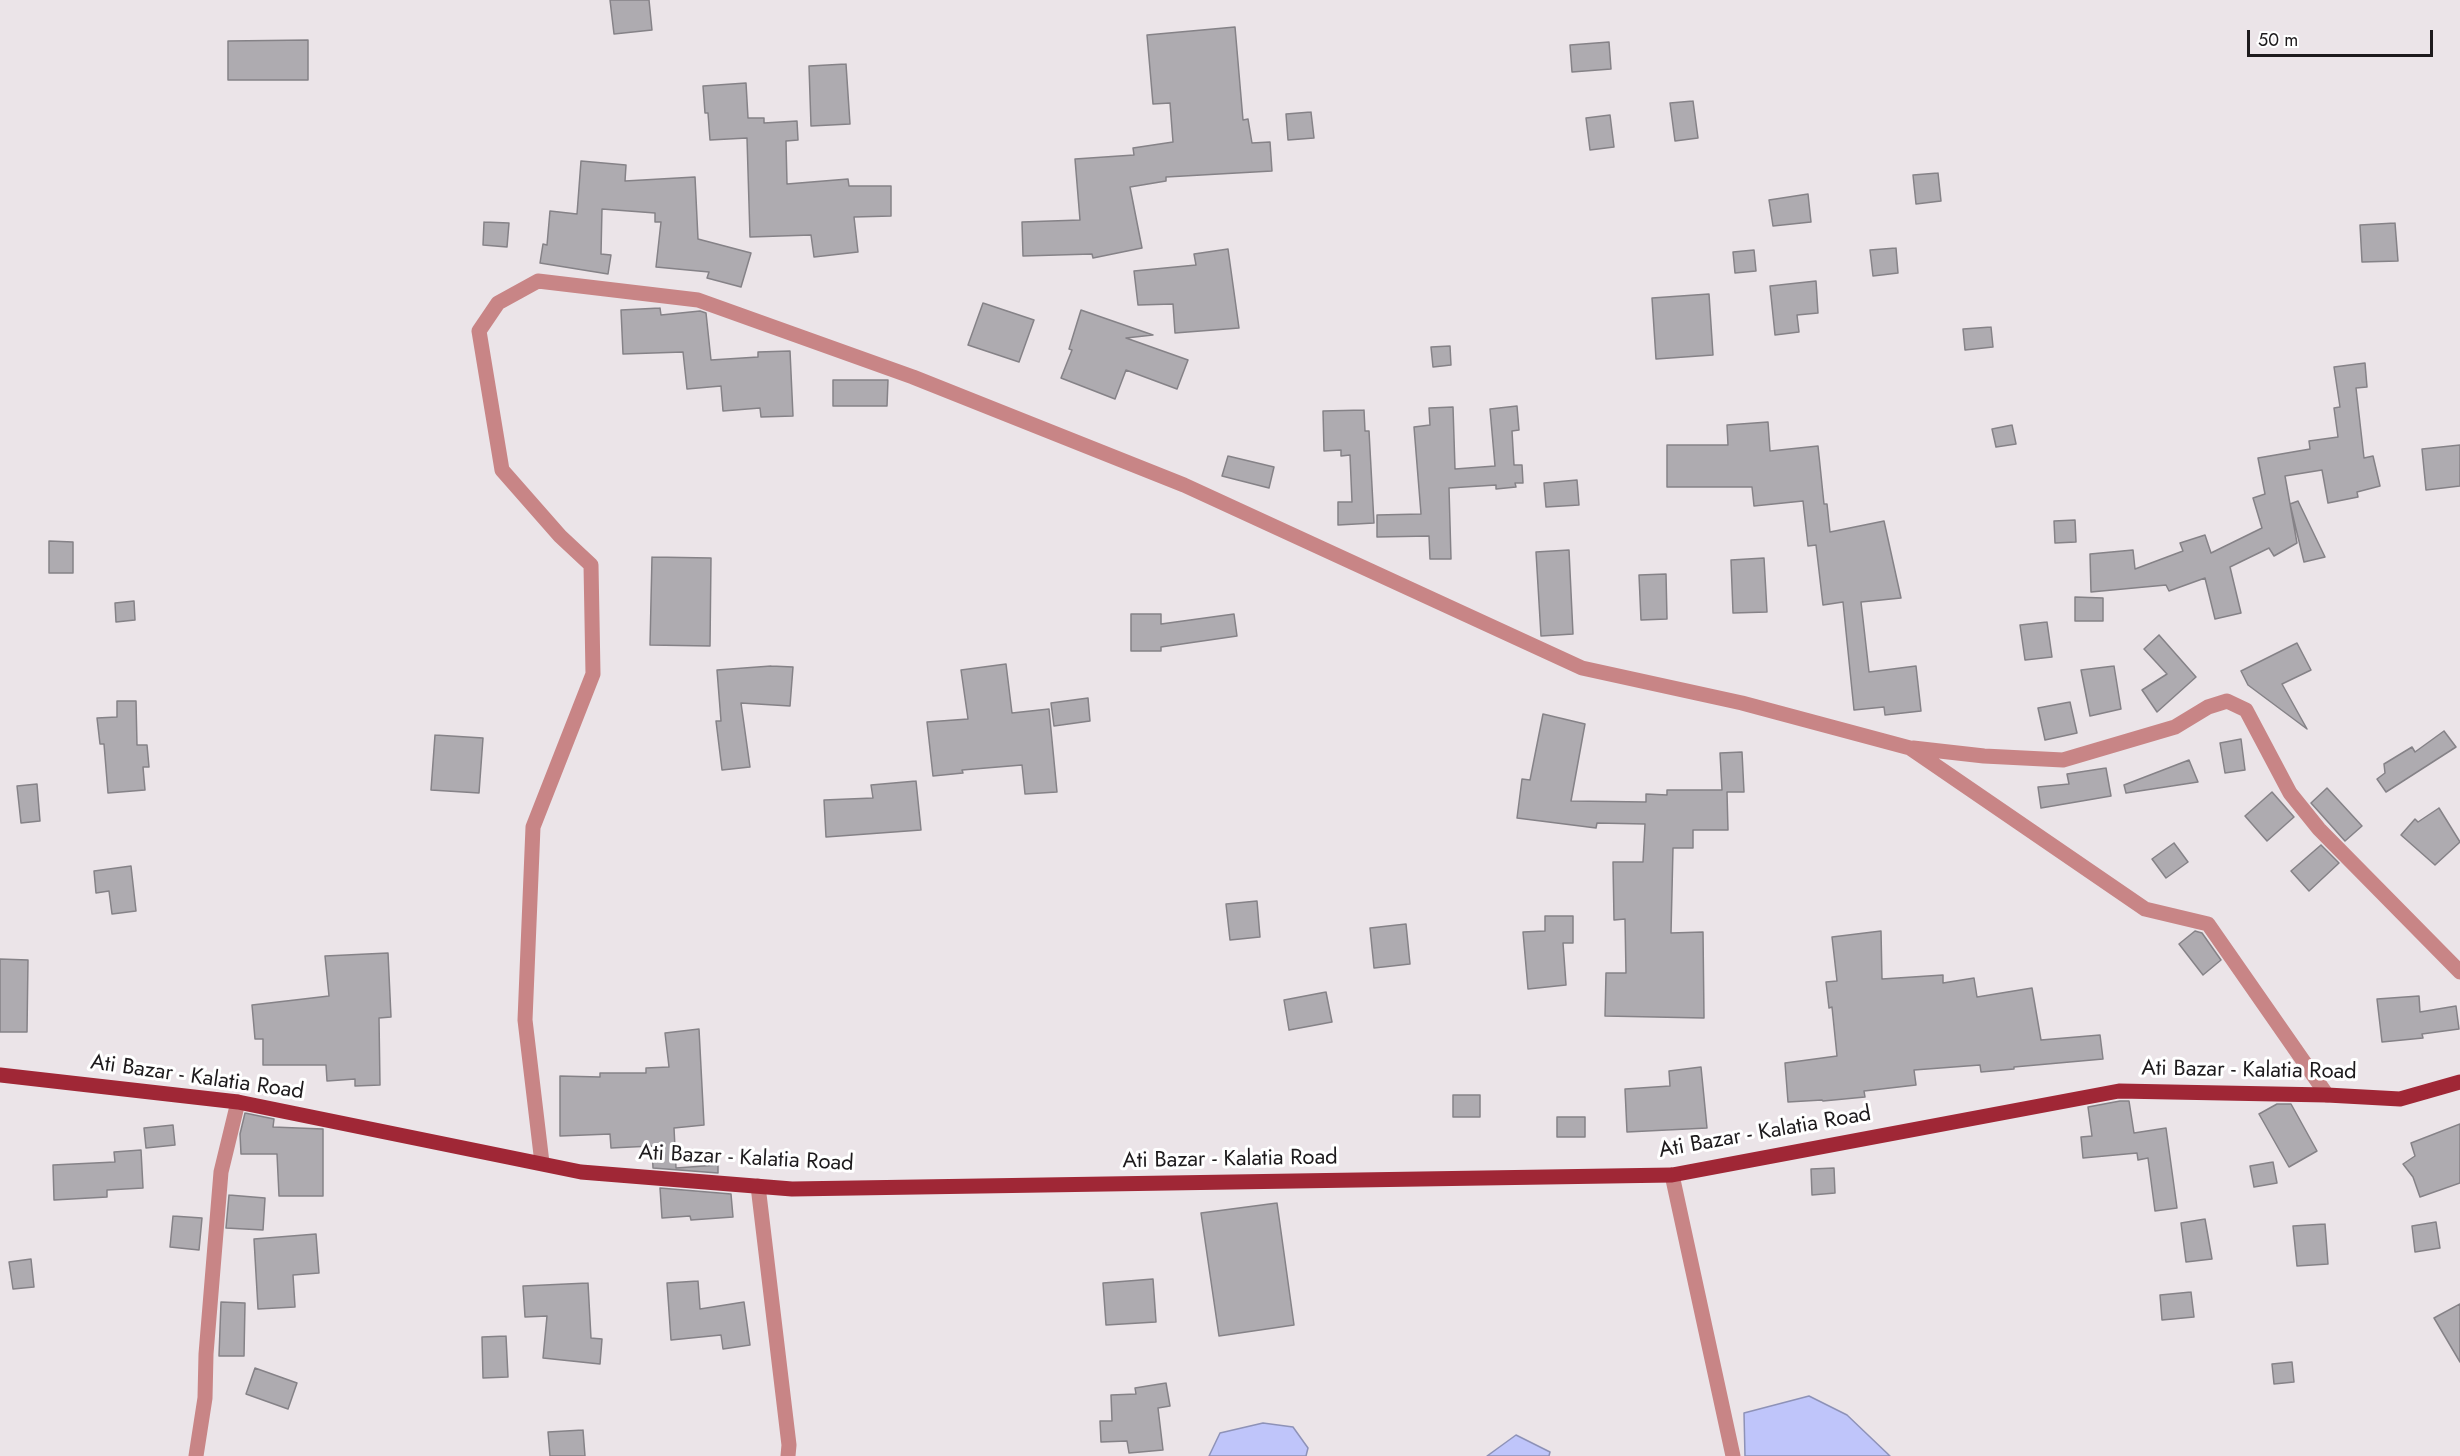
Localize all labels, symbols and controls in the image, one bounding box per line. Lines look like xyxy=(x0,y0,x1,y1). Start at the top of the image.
scale bar xyxy=(2250,18,2436,56)
text: 50 m xyxy=(2258,27,2298,53)
street label: Ati Bazar - Kalatia Road xyxy=(89,1050,305,1106)
street label: Ati Bazar - Kalatia Road xyxy=(2141,1056,2357,1086)
street label: Ati Bazar - Kalatia Road xyxy=(1657,1101,1873,1165)
street label: Ati Bazar - Kalatia Road xyxy=(638,1140,854,1178)
street label: Ati Bazar - Kalatia Road xyxy=(1122,1145,1338,1175)

